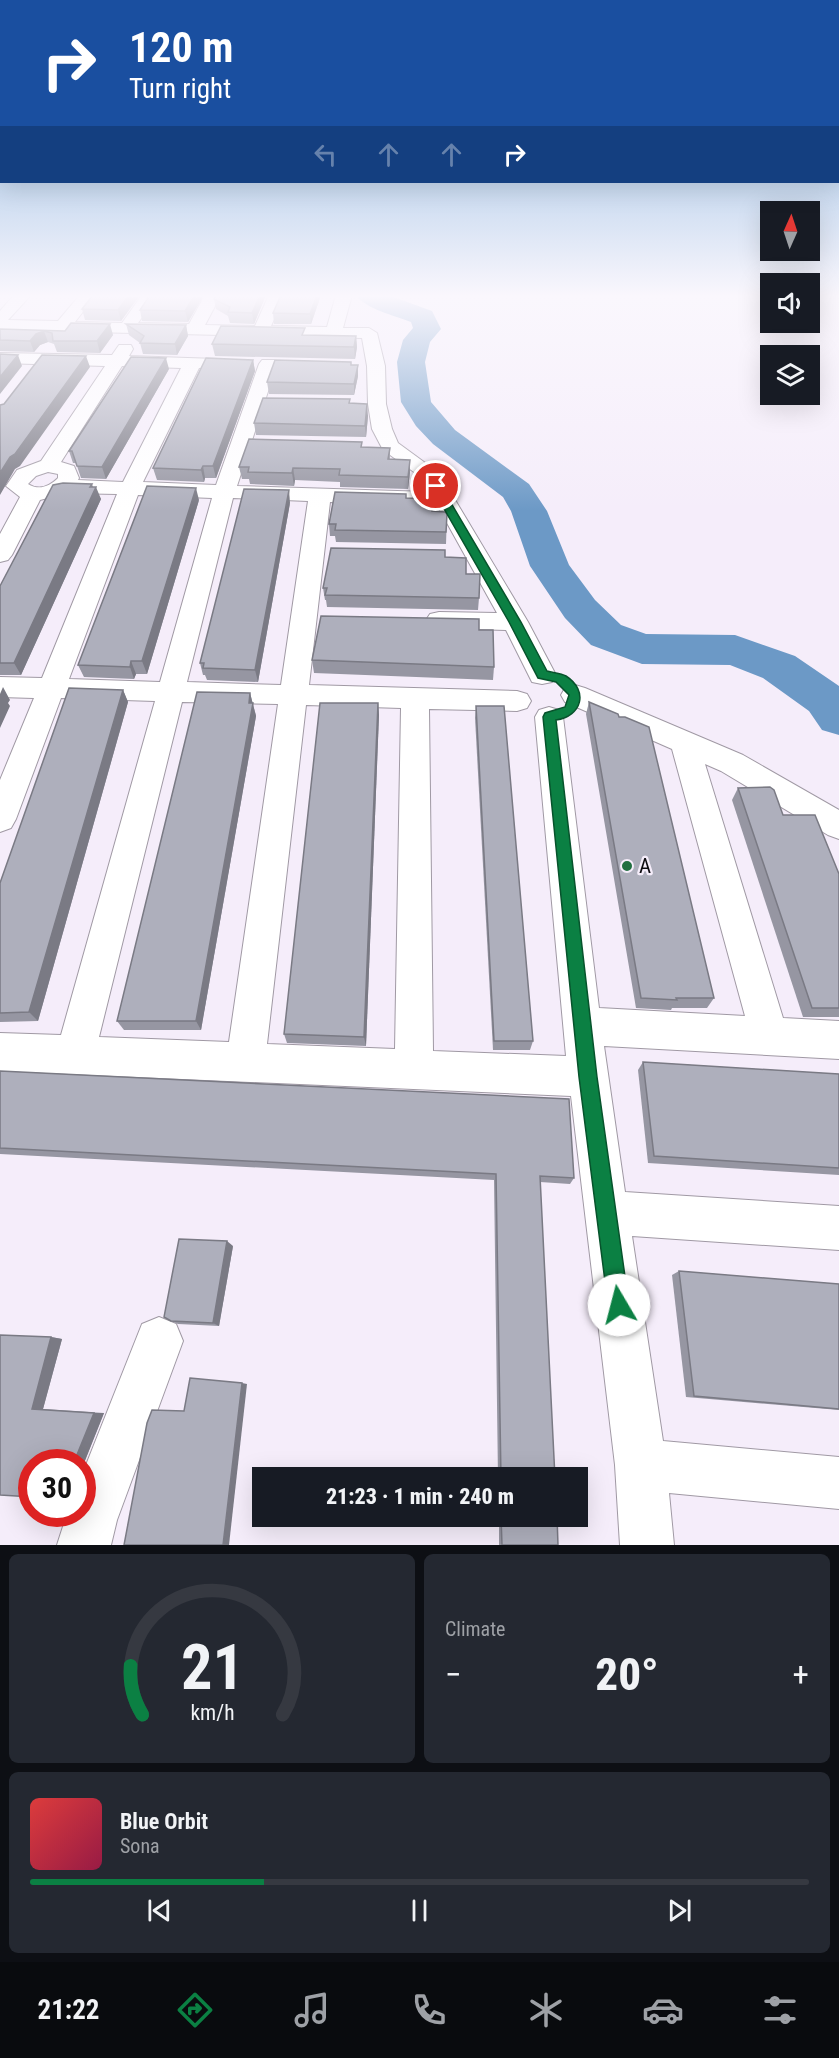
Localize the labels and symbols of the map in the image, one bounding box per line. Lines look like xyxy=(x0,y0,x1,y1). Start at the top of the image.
north arrow xyxy=(760,201,820,261)
pin xyxy=(410,460,461,511)
place label: A xyxy=(639,854,651,878)
marker: A xyxy=(620,859,634,873)
position arrow xyxy=(587,1273,651,1337)
speed limit sign: 30 xyxy=(18,1449,96,1527)

